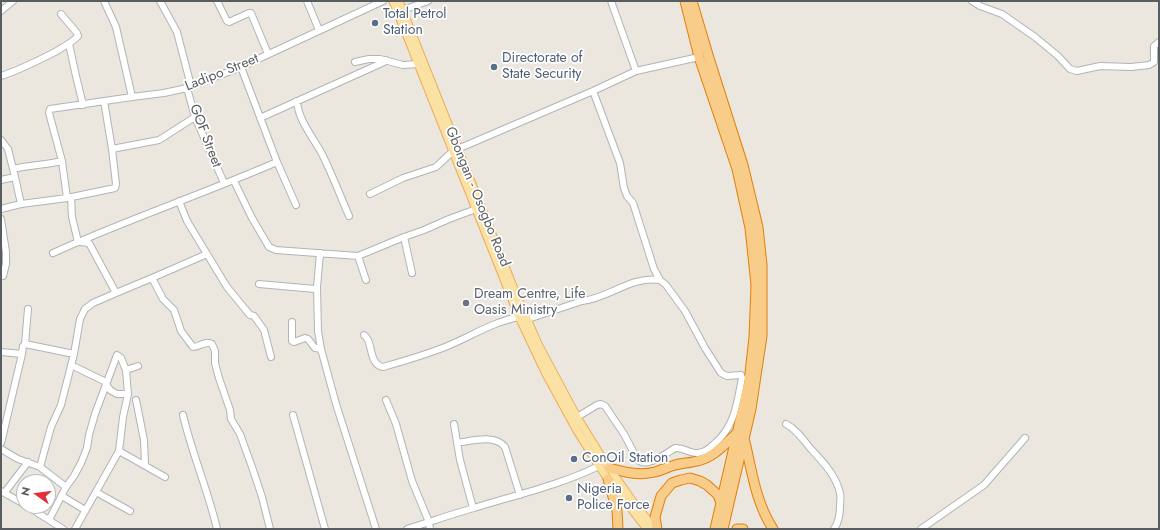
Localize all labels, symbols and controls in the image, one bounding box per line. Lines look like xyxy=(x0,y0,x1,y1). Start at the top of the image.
place label: Total Petrol Station xyxy=(383,7,447,40)
marker: Total Petrol Station xyxy=(370,18,380,28)
street label: Ladipo Street xyxy=(183,51,261,95)
place label: Directorate of State Security xyxy=(502,51,583,84)
marker: Directorate of State Security xyxy=(489,62,499,72)
street label: GOF Street xyxy=(185,102,225,170)
street label: Gbongan - Osogbo Road xyxy=(441,125,513,269)
place label: Dream Centre, Life Oasis Ministry xyxy=(474,287,585,320)
marker: Dream Centre, Life Oasis Ministry xyxy=(461,298,471,308)
place label: ConOil Station xyxy=(582,451,668,467)
marker: ConOil Station xyxy=(569,454,579,464)
north arrow xyxy=(16,474,56,514)
place label: Nigeria Police Force xyxy=(577,482,650,514)
text: N xyxy=(17,485,34,498)
marker: Nigeria Police Force xyxy=(564,493,574,503)

